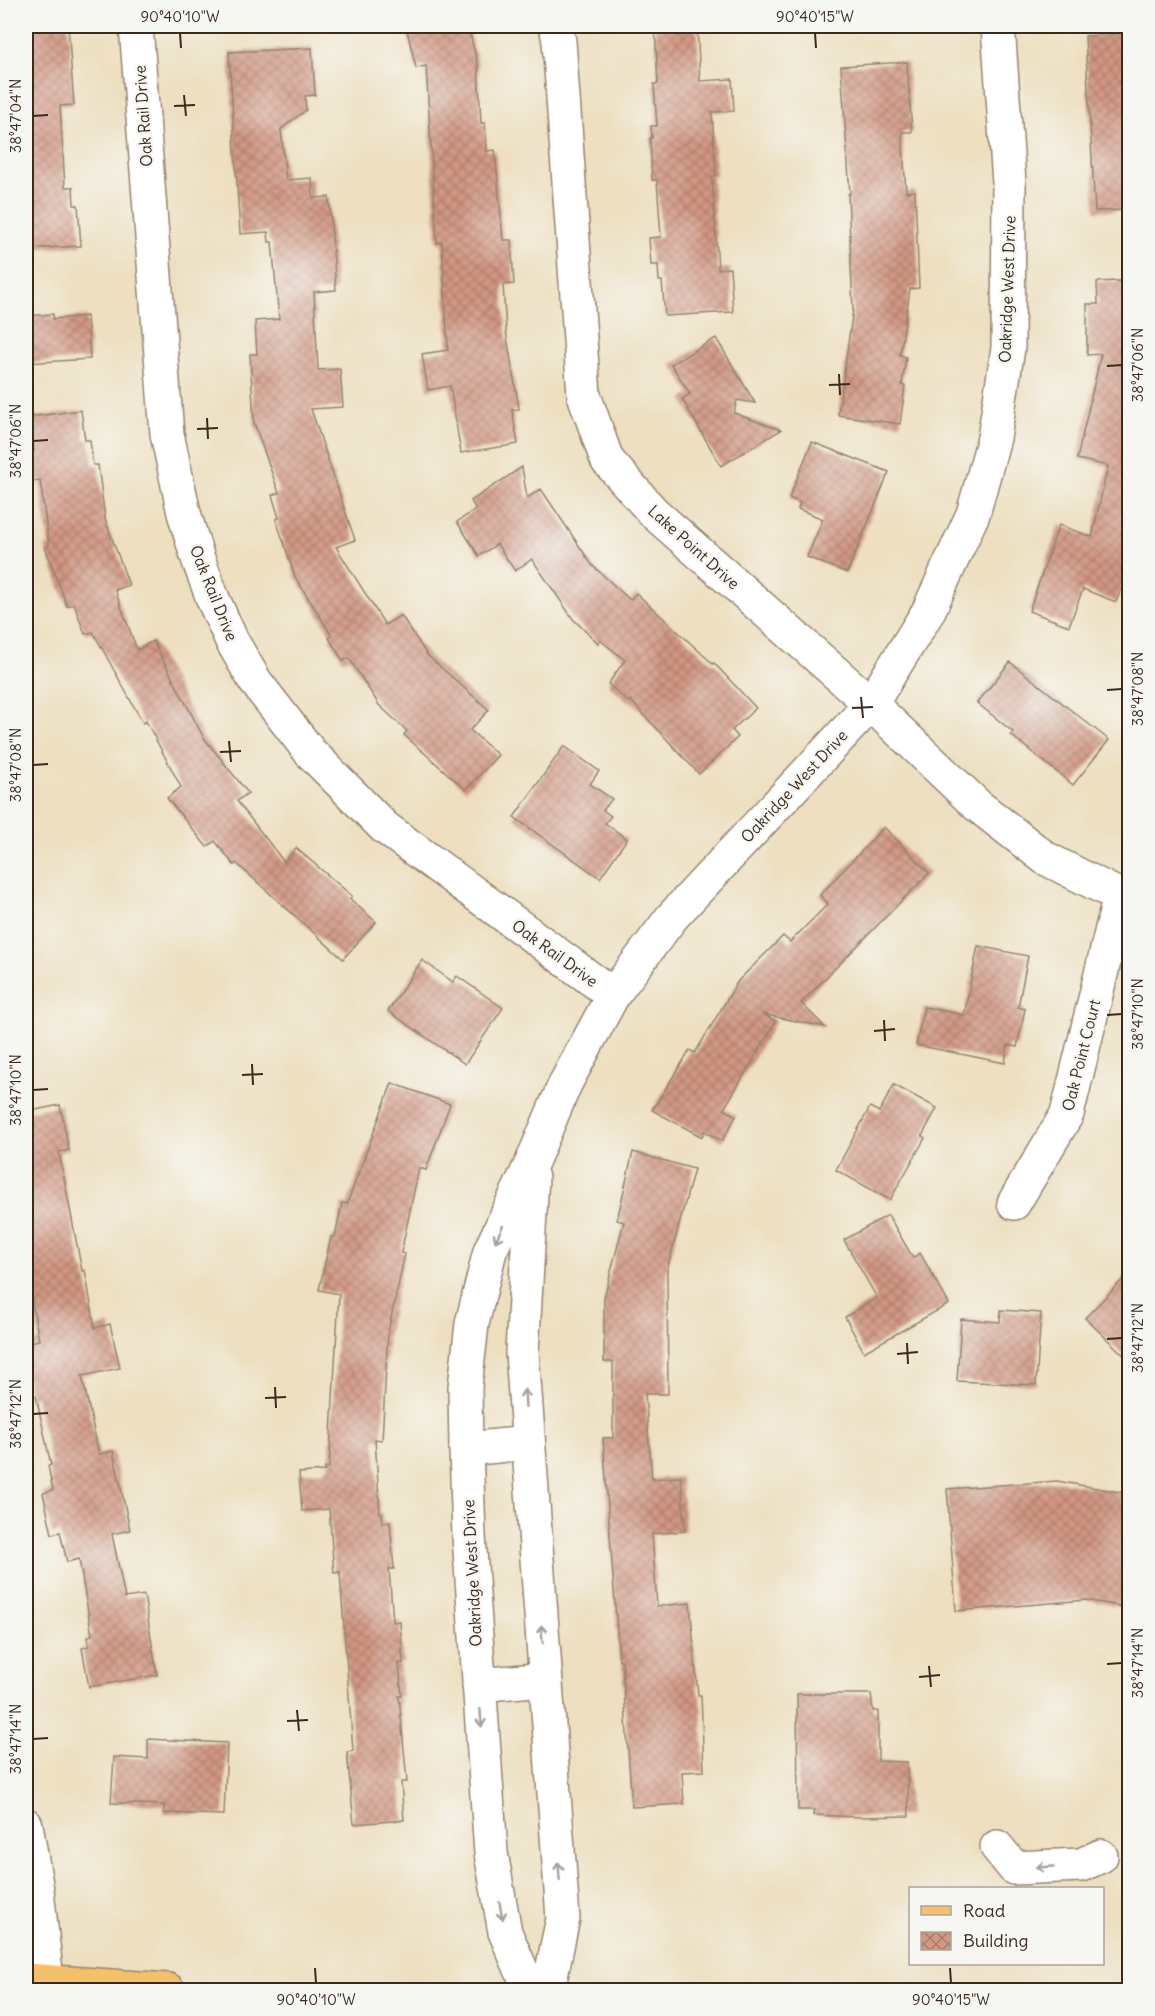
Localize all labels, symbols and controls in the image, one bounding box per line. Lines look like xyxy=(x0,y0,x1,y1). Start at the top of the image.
text: 90°40'10"W xyxy=(140,7,220,26)
text: 90°40'15"W xyxy=(776,7,854,26)
street label: Oak Rail Drive xyxy=(129,65,157,167)
text: 38°47'04"N xyxy=(6,79,25,153)
street label: Oakridge West Drive xyxy=(994,215,1020,363)
text: 38°47'06"N xyxy=(1128,328,1147,402)
text: 38°47'06"N xyxy=(6,404,25,478)
street label: Lake Point Drive xyxy=(644,501,744,593)
street label: Oak Rail Drive xyxy=(186,542,242,644)
text: 38°47'08"N xyxy=(1128,652,1147,726)
street label: Oakridge West Drive xyxy=(736,725,852,847)
text: 38°47'08"N xyxy=(6,728,25,802)
street label: Oak Rail Drive xyxy=(508,915,602,991)
text: 38°47'10"N xyxy=(1128,978,1147,1050)
street label: Oak Point Court xyxy=(1057,997,1105,1113)
text: 38°47'10"N xyxy=(6,1054,25,1126)
one-way arrow xyxy=(492,1224,504,1242)
text: 38°47'12"N xyxy=(1128,1303,1147,1373)
text: 38°47'12"N xyxy=(6,1379,25,1449)
one-way arrow xyxy=(520,1388,531,1408)
street label: Oakridge West Drive xyxy=(458,1499,486,1647)
one-way arrow xyxy=(536,1625,547,1645)
text: 38°47'14"N xyxy=(1128,1628,1147,1698)
text: 38°47'14"N xyxy=(6,1704,25,1774)
one-way arrow xyxy=(476,1707,487,1727)
one-way arrow xyxy=(554,1861,565,1881)
one-way arrow xyxy=(1036,1861,1056,1872)
legend xyxy=(909,1887,1104,1965)
text: Road xyxy=(963,1899,1006,1922)
one-way arrow xyxy=(496,1901,507,1921)
text: Building xyxy=(963,1929,1028,1952)
text: 90°40'10"W xyxy=(276,1990,356,2009)
text: 90°40'15"W xyxy=(912,1990,990,2009)

